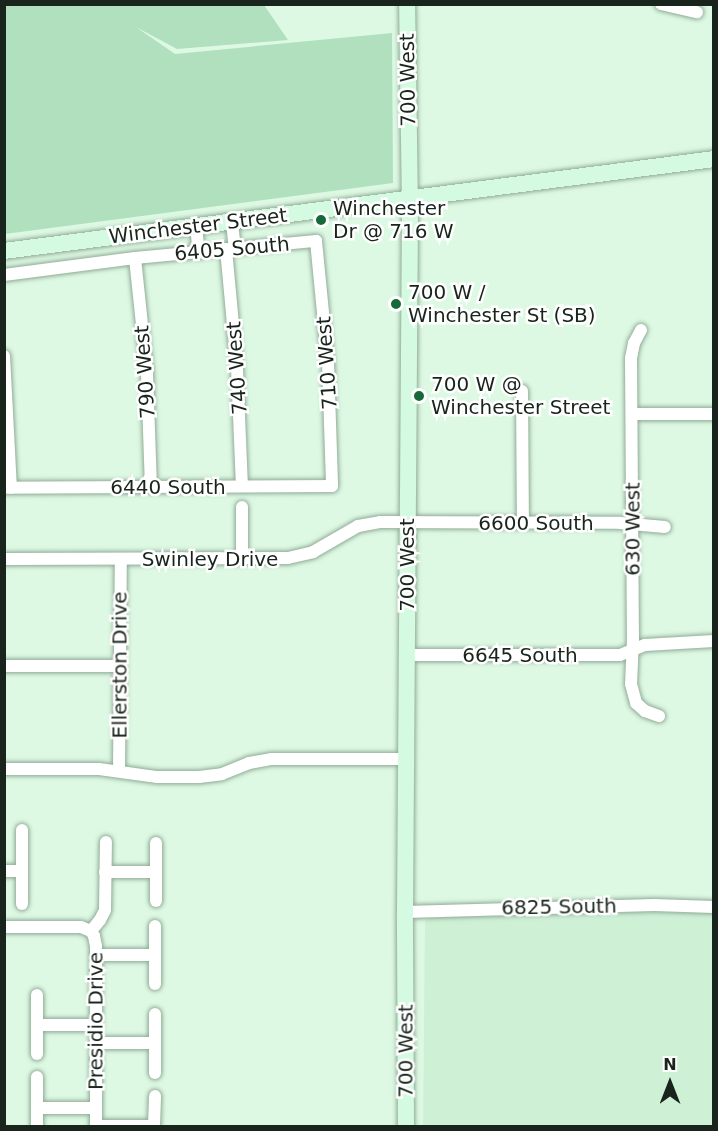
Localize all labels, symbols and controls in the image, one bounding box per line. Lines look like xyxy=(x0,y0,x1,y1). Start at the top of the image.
street label: 700 West xyxy=(395,33,421,127)
place label: Winchester Dr @ 716 W xyxy=(333,196,454,243)
street label: Winchester Street xyxy=(107,203,289,249)
marker: Winchester Dr @ 716 W xyxy=(314,213,328,227)
street label: 6405 South xyxy=(173,232,291,266)
place label: 700 W / Winchester St (SB) xyxy=(408,280,596,327)
marker: 700 W / Winchester St (SB) xyxy=(389,297,403,311)
street label: 710 West xyxy=(312,315,342,411)
street label: 740 West xyxy=(222,320,252,416)
street label: 790 West xyxy=(130,324,160,420)
place label: 700 W @ Winchester Street xyxy=(431,372,610,419)
marker: 700 W @ Winchester Street xyxy=(412,389,426,403)
street label: 6440 South xyxy=(110,475,226,499)
street label: 630 West xyxy=(621,482,645,576)
street label: 6600 South xyxy=(478,511,594,535)
street label: 700 West xyxy=(395,518,419,612)
street label: Swinley Drive xyxy=(142,547,278,571)
street label: Ellerston Drive xyxy=(108,591,132,739)
street label: 6645 South xyxy=(462,643,578,667)
street label: 6825 South xyxy=(501,894,617,920)
street label: Presidio Drive xyxy=(84,952,108,1090)
street label: 700 West xyxy=(394,1004,418,1098)
north arrow xyxy=(640,1053,700,1113)
text: N xyxy=(663,1055,677,1074)

